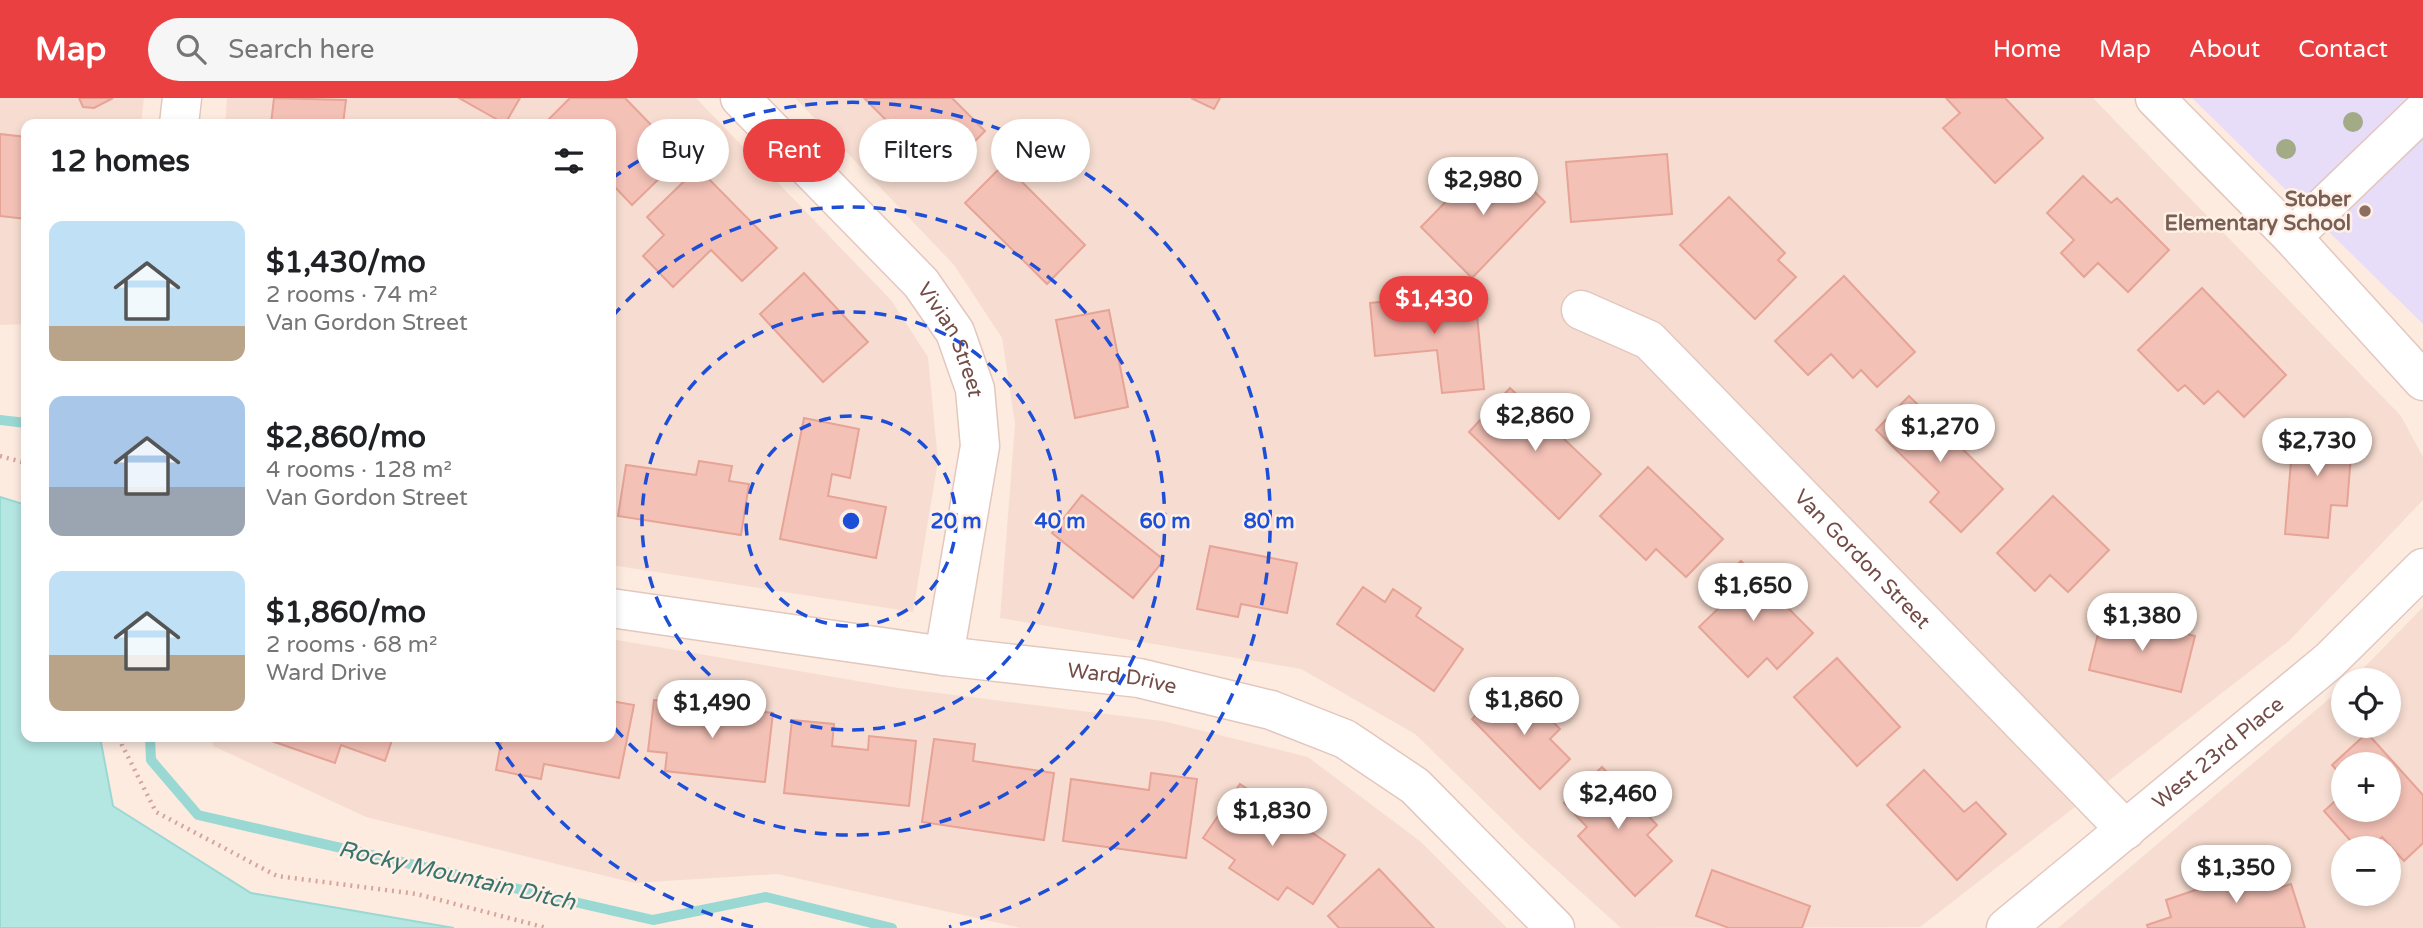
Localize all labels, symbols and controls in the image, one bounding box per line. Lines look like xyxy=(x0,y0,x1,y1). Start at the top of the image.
search box xyxy=(148,18,638,81)
text: Map xyxy=(35,30,106,69)
icon: search xyxy=(172,30,210,68)
text: Search here xyxy=(228,34,374,65)
text: Home xyxy=(1993,35,2061,64)
text: Map xyxy=(2099,35,2151,64)
text: About xyxy=(2189,35,2260,64)
text: Contact xyxy=(2298,35,2388,64)
chip: Buy xyxy=(637,119,729,182)
chip: Rent xyxy=(743,119,845,182)
chip: Filters xyxy=(859,119,977,182)
chip: New xyxy=(991,119,1090,182)
icon: filters xyxy=(550,142,588,180)
text: 12 homes xyxy=(49,143,190,180)
pin: $2,980 xyxy=(1426,158,1540,217)
text: $2,980 xyxy=(1444,166,1522,194)
place label: Stober Elementary School xyxy=(2164,187,2352,236)
marker: Stober Elementary School xyxy=(2357,203,2373,219)
text: $1,430/mo xyxy=(266,244,426,281)
icon: home xyxy=(105,249,189,333)
pin: $1,430 xyxy=(1377,276,1491,336)
street label: Vivian Street xyxy=(912,278,988,398)
text: 2 rooms · 74 m² xyxy=(266,281,437,309)
text: $1,430 xyxy=(1395,285,1473,313)
text: Van Gordon Street xyxy=(266,309,468,337)
pin: $2,860 xyxy=(1478,394,1592,453)
text: $2,860 xyxy=(1496,402,1574,430)
pin: $1,270 xyxy=(1883,404,1997,464)
text: $1,270 xyxy=(1901,413,1979,441)
pin: $2,730 xyxy=(2260,418,2374,478)
text: $2,860/mo xyxy=(266,419,426,456)
icon: home xyxy=(105,424,189,508)
text: $2,730 xyxy=(2278,427,2356,455)
text: 4 rooms · 128 m² xyxy=(266,456,452,484)
text: Van Gordon Street xyxy=(266,484,468,512)
street label: Van Gordon Street xyxy=(1789,485,1935,634)
centre of rings xyxy=(839,509,863,533)
text: 20 m xyxy=(930,509,982,534)
text: 40 m xyxy=(1034,509,1086,534)
text: 60 m xyxy=(1139,509,1191,534)
text: 80 m xyxy=(1243,509,1295,534)
pin: $1,650 xyxy=(1696,564,1810,623)
text: $1,650 xyxy=(1714,572,1792,600)
text: $1,860/mo xyxy=(266,594,426,631)
pin: $1,380 xyxy=(2085,594,2199,653)
icon: home xyxy=(105,599,189,683)
text: $1,380 xyxy=(2103,602,2181,630)
text: 2 rooms · 68 m² xyxy=(266,631,437,659)
street label: Ward Drive xyxy=(1066,658,1179,700)
text: Ward Drive xyxy=(266,659,387,687)
map controls xyxy=(2331,668,2401,906)
button: locate xyxy=(2331,668,2401,738)
pin: $1,860 xyxy=(1467,678,1581,737)
pin: $1,490 xyxy=(655,680,769,740)
text: $1,860 xyxy=(1485,686,1563,714)
text: $1,490 xyxy=(673,689,751,717)
street label: West 23rd Place xyxy=(2148,692,2289,815)
button: + xyxy=(2331,752,2401,822)
pin: $2,460 xyxy=(1561,772,1675,831)
text: $2,460 xyxy=(1579,780,1657,808)
pin: $1,830 xyxy=(1215,788,1329,848)
text: $1,830 xyxy=(1233,797,1311,825)
water label: Rocky Mountain Ditch xyxy=(336,835,579,917)
button: − xyxy=(2331,836,2401,906)
pin: $1,350 xyxy=(2179,846,2293,905)
text: $1,350 xyxy=(2197,854,2275,882)

